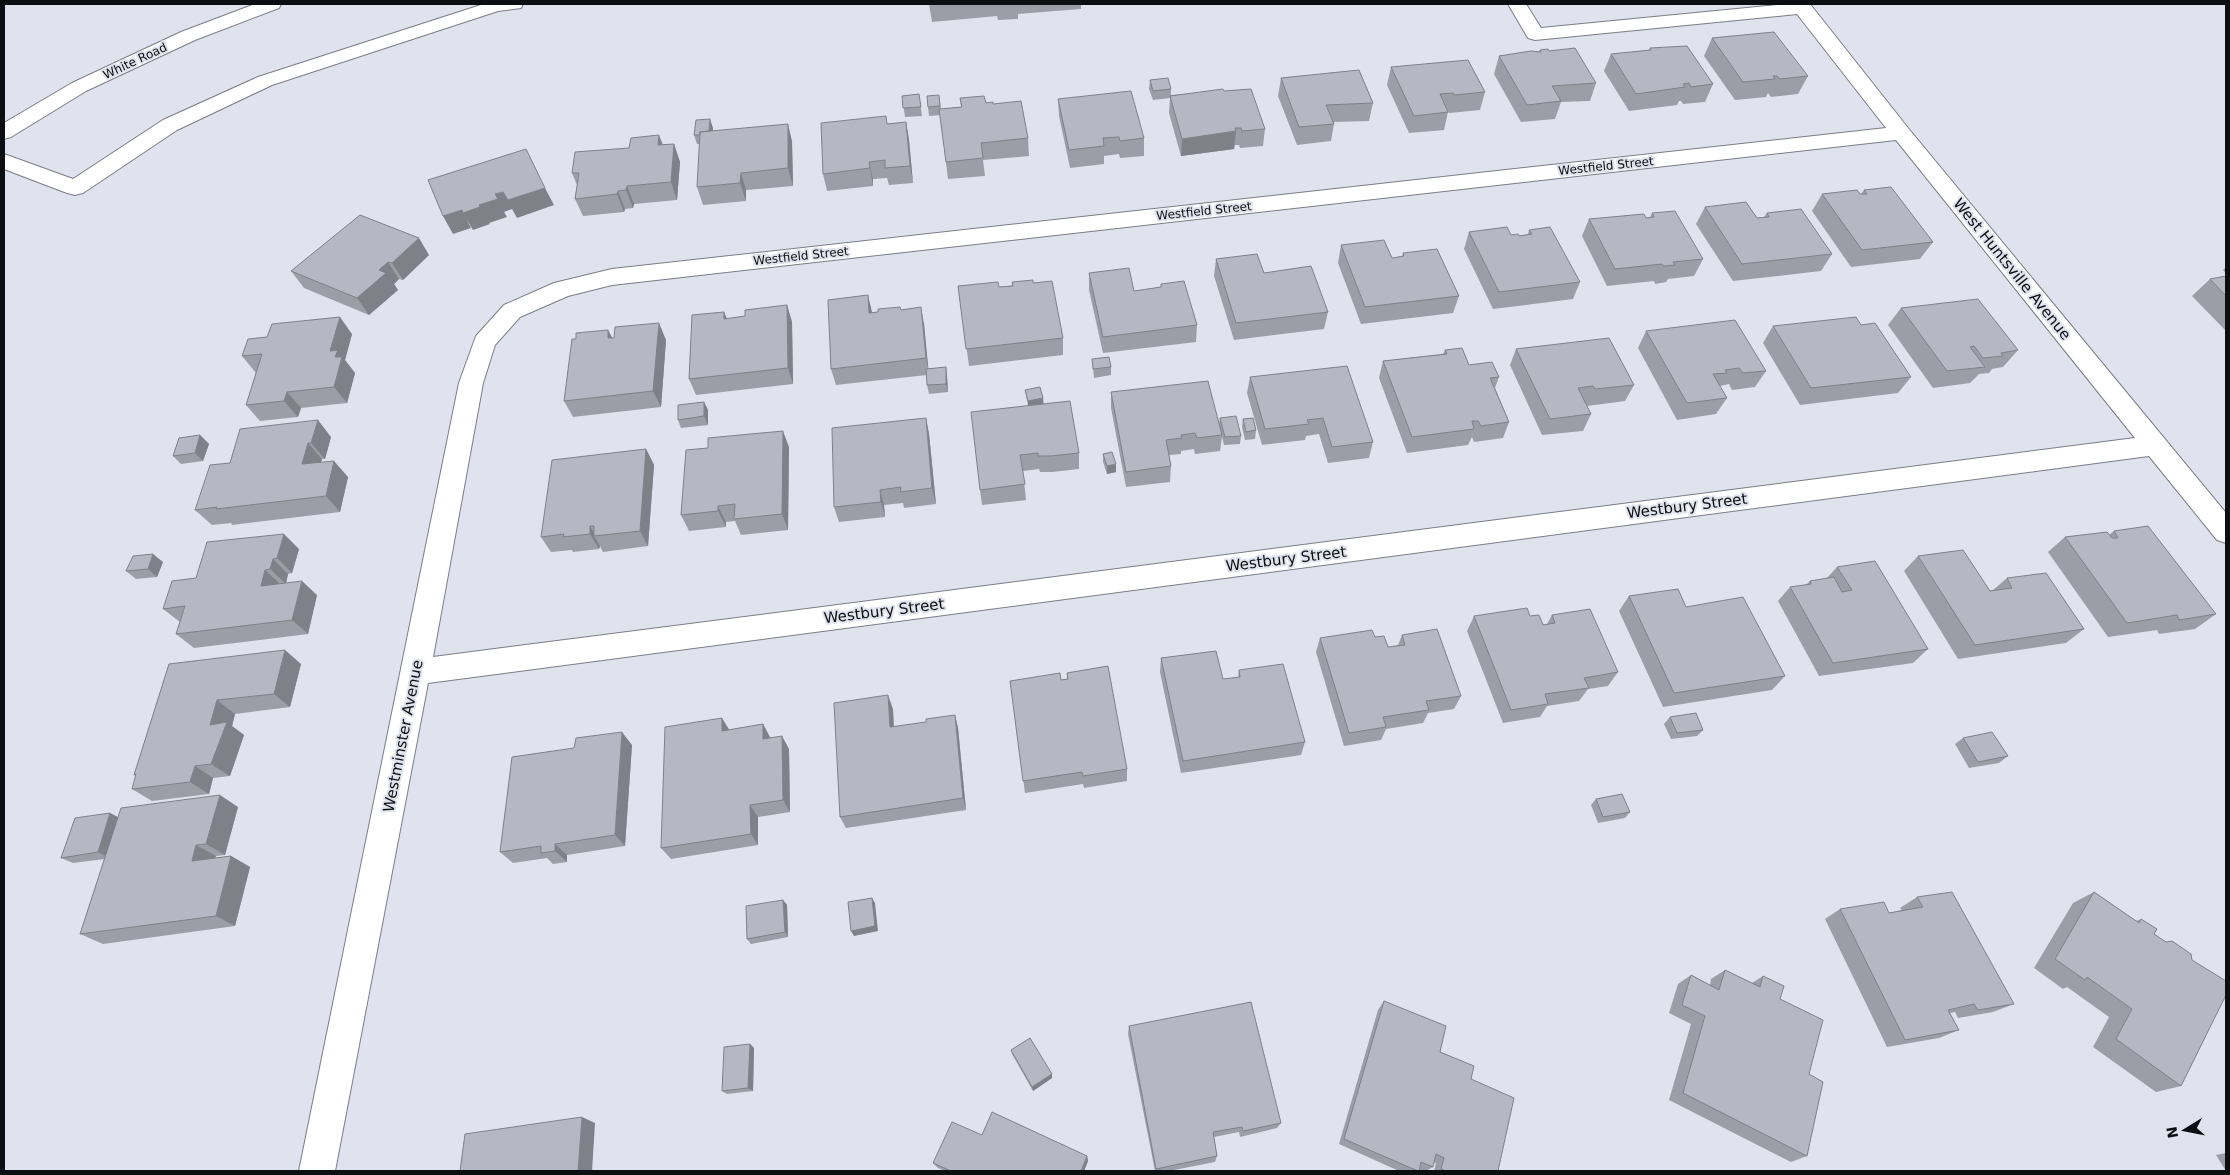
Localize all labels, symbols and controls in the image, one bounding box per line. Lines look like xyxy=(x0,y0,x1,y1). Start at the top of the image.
street label: White Road xyxy=(101,40,169,82)
street label: Westfield Street xyxy=(1558,154,1655,178)
street label: West Huntsville Avenue xyxy=(1949,195,2075,343)
street label: Westfield Street xyxy=(1156,199,1253,223)
street label: Westfield Street xyxy=(753,244,850,268)
street label: Westbury Street xyxy=(1626,490,1748,522)
street label: Westbury Street xyxy=(1225,543,1347,575)
street label: Westbury Street xyxy=(823,595,945,627)
street label: Westminster Avenue xyxy=(379,658,427,814)
north arrow xyxy=(2160,1105,2210,1155)
text: N xyxy=(2163,1125,2181,1139)

